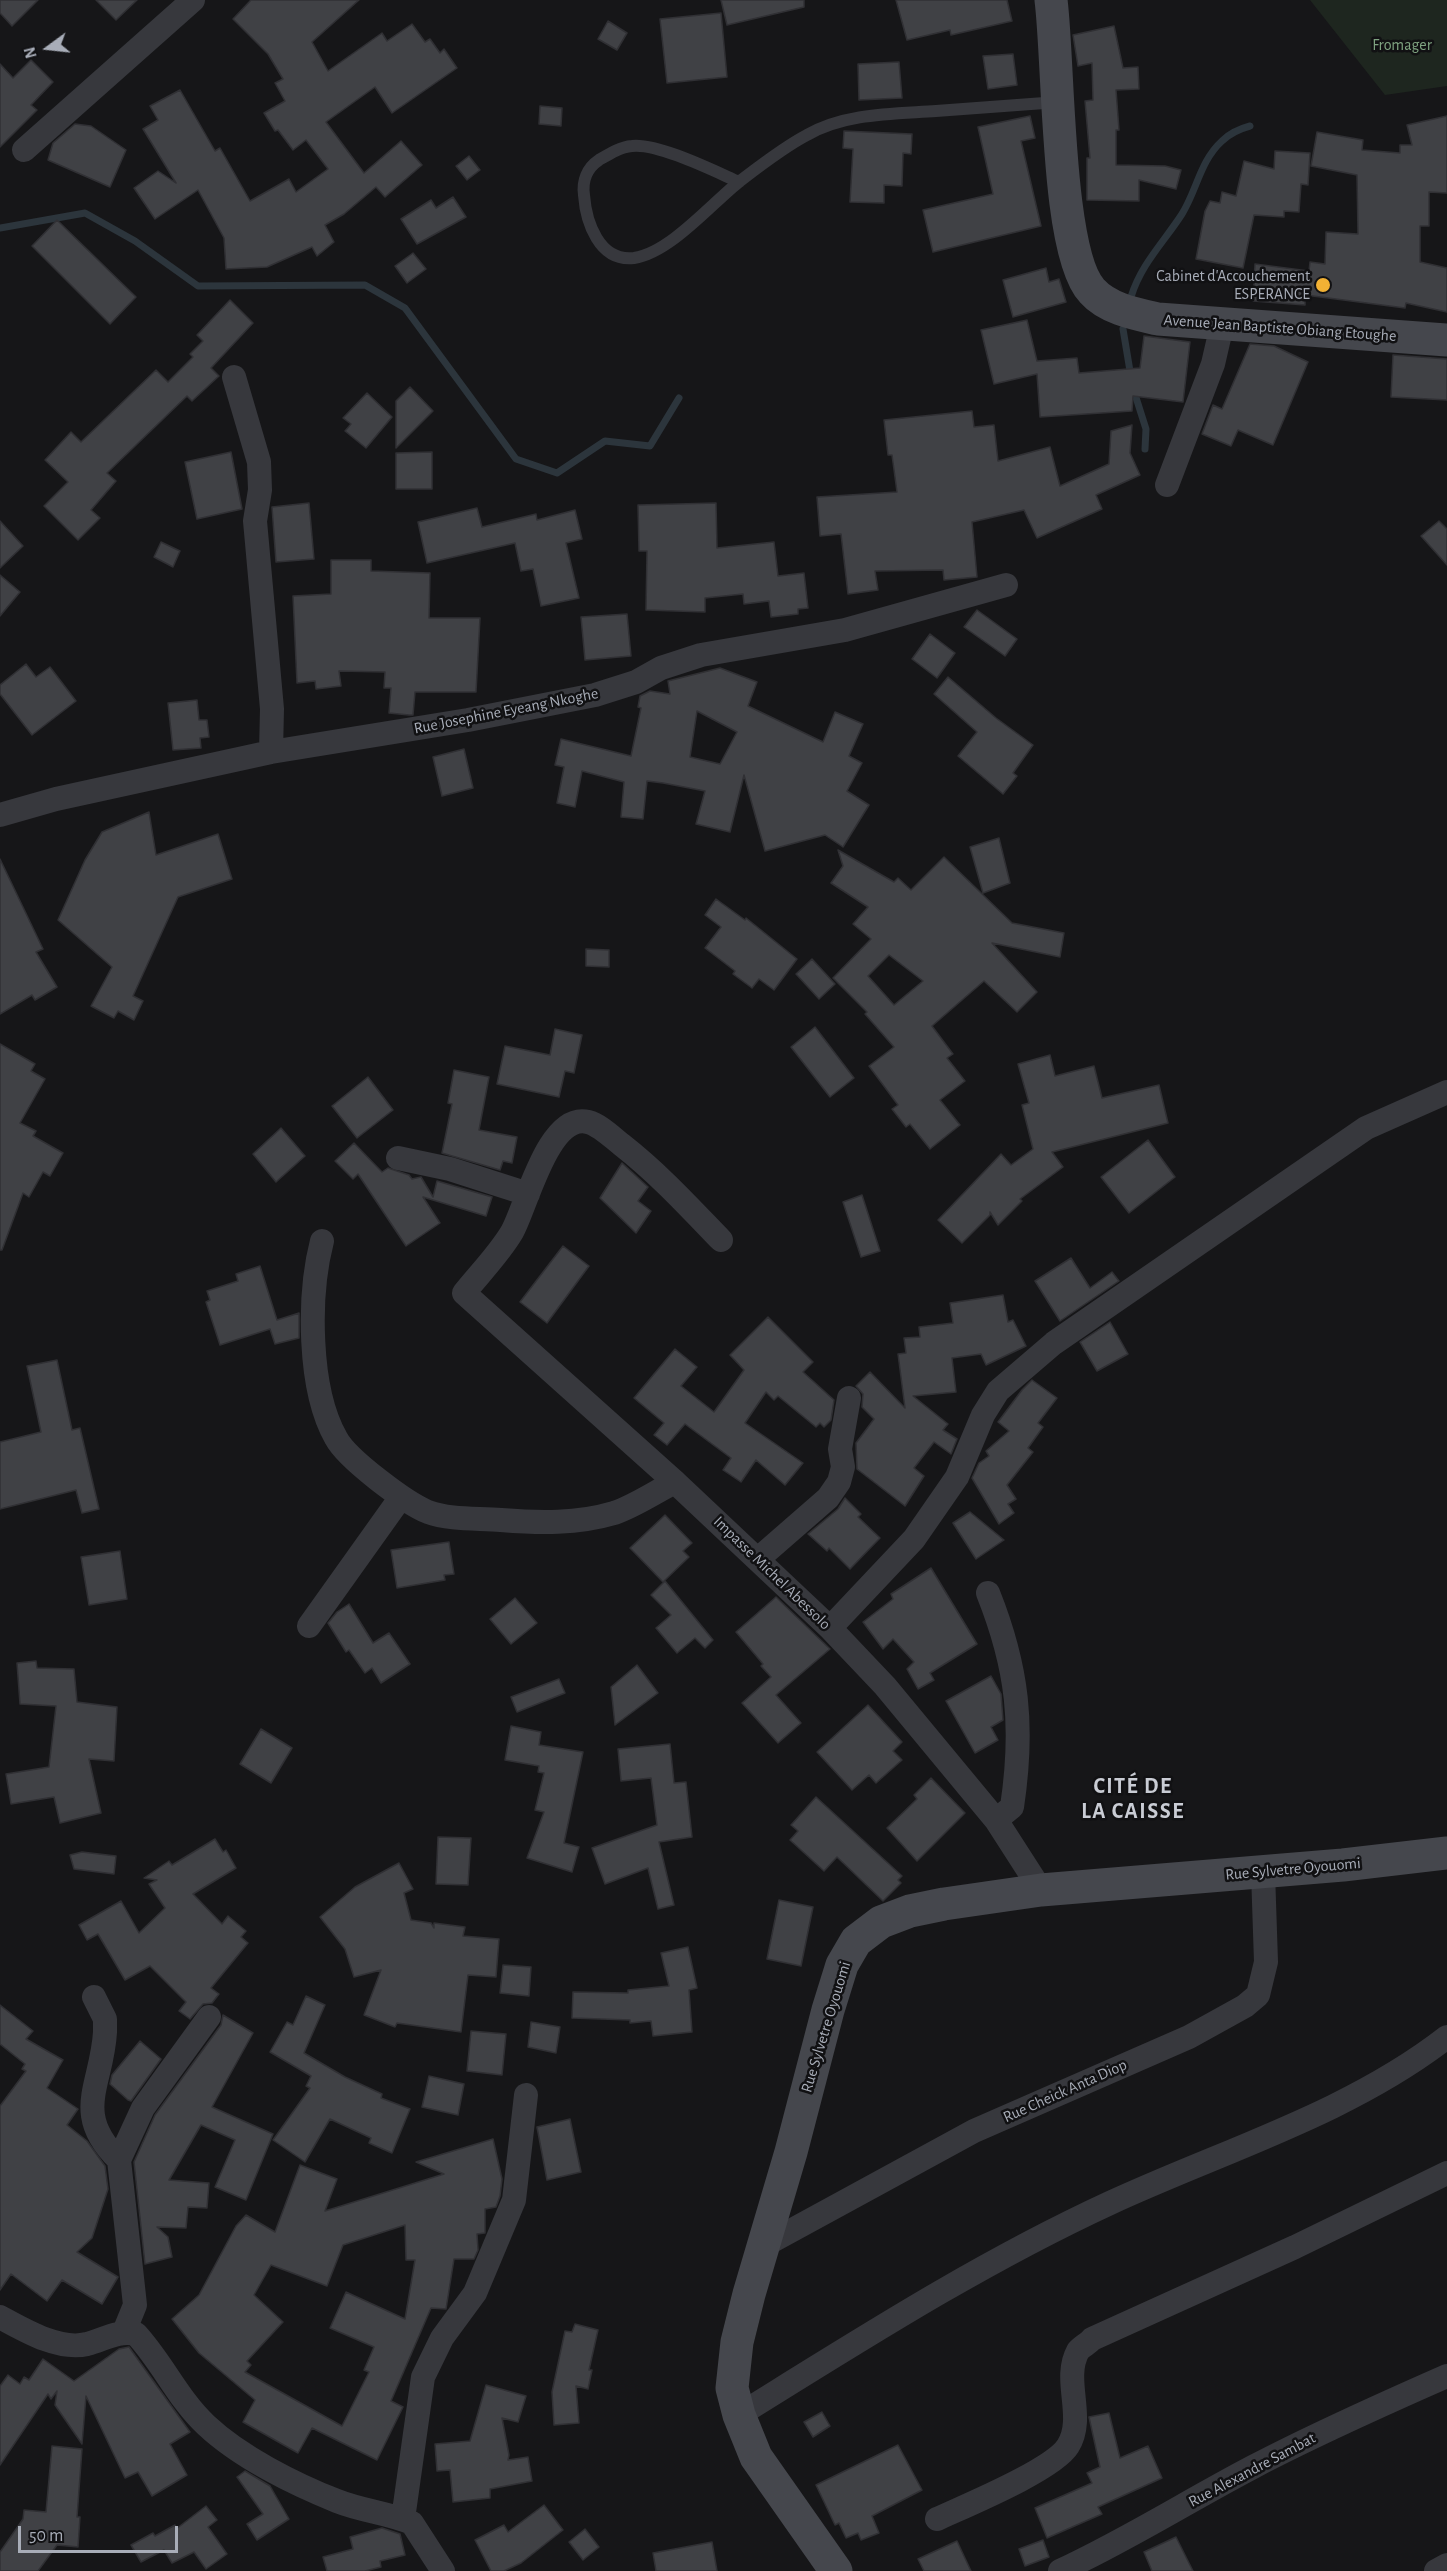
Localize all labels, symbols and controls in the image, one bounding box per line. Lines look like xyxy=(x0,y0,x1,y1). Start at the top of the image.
north arrow xyxy=(18,18,78,78)
park label: Fromager xyxy=(1372,35,1432,55)
text: N xyxy=(21,45,40,60)
place label: Cabinet d'Accouchement ESPERANCE xyxy=(1156,266,1310,304)
marker: Cabinet d'Accouchement ESPERANCE xyxy=(1314,276,1332,294)
street label: Avenue Jean Baptiste Obiang Etoughe xyxy=(1163,310,1397,346)
street label: Rue Josephine Eyeang Nkoghe xyxy=(412,684,600,738)
street label: Impasse Michel Abessolo xyxy=(709,1512,835,1634)
district label: CITÉ DE LA CAISSE xyxy=(1081,1773,1185,1825)
street label: Rue Sylvetre Oyouomi xyxy=(1224,1854,1362,1884)
street label: Rue Sylvetre Oyouomi xyxy=(797,1959,855,2095)
street label: Rue Cheick Anta Diop xyxy=(1000,2055,1130,2127)
street label: Rue Alexandre Sambat xyxy=(1185,2428,1319,2512)
scale bar xyxy=(21,2514,182,2552)
text: 50 m xyxy=(29,2527,63,2545)

